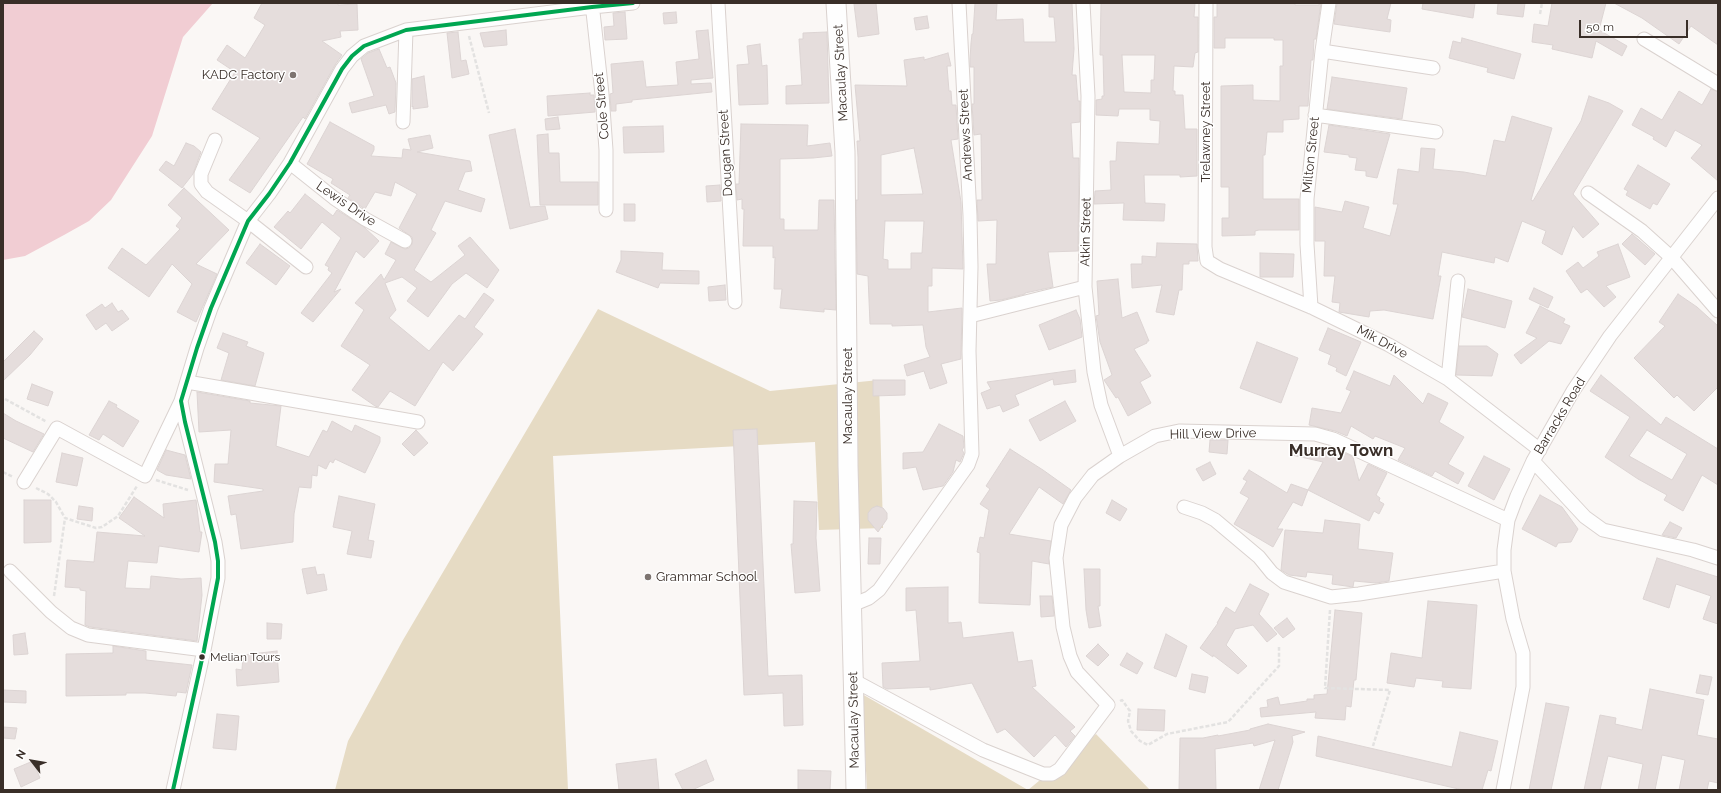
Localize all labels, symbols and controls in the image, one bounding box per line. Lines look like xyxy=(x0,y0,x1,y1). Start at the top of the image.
scale bar xyxy=(1581,12,1690,38)
text: 50 m xyxy=(1586,20,1614,34)
street label: Macaulay Street xyxy=(831,24,851,122)
place label: KADC Factory xyxy=(202,67,285,83)
marker: KADC Factory xyxy=(288,70,298,80)
street label: Cole Street xyxy=(591,72,613,140)
street label: Trelawney Street xyxy=(1198,81,1214,183)
street label: Andrews Street xyxy=(956,89,976,181)
street label: Dougan Street xyxy=(716,109,736,197)
street label: Milton Street xyxy=(1299,116,1323,194)
street label: Lewis Drive xyxy=(313,178,379,230)
street label: Atkin Street xyxy=(1078,197,1094,267)
street label: Mik Drive xyxy=(1354,322,1410,362)
street label: Macaulay Street xyxy=(840,347,856,445)
street label: Barracks Road xyxy=(1531,375,1589,457)
street label: Hill View Drive xyxy=(1169,425,1257,443)
district label: Murray Town xyxy=(1289,441,1393,461)
place label: Grammar School xyxy=(656,569,757,585)
marker: Grammar School xyxy=(643,572,653,582)
place label: Melian Tours xyxy=(210,650,280,664)
marker: Melian Tours xyxy=(197,652,207,662)
street label: Macaulay Street xyxy=(845,671,863,769)
north arrow xyxy=(12,741,52,781)
text: N xyxy=(14,748,29,762)

